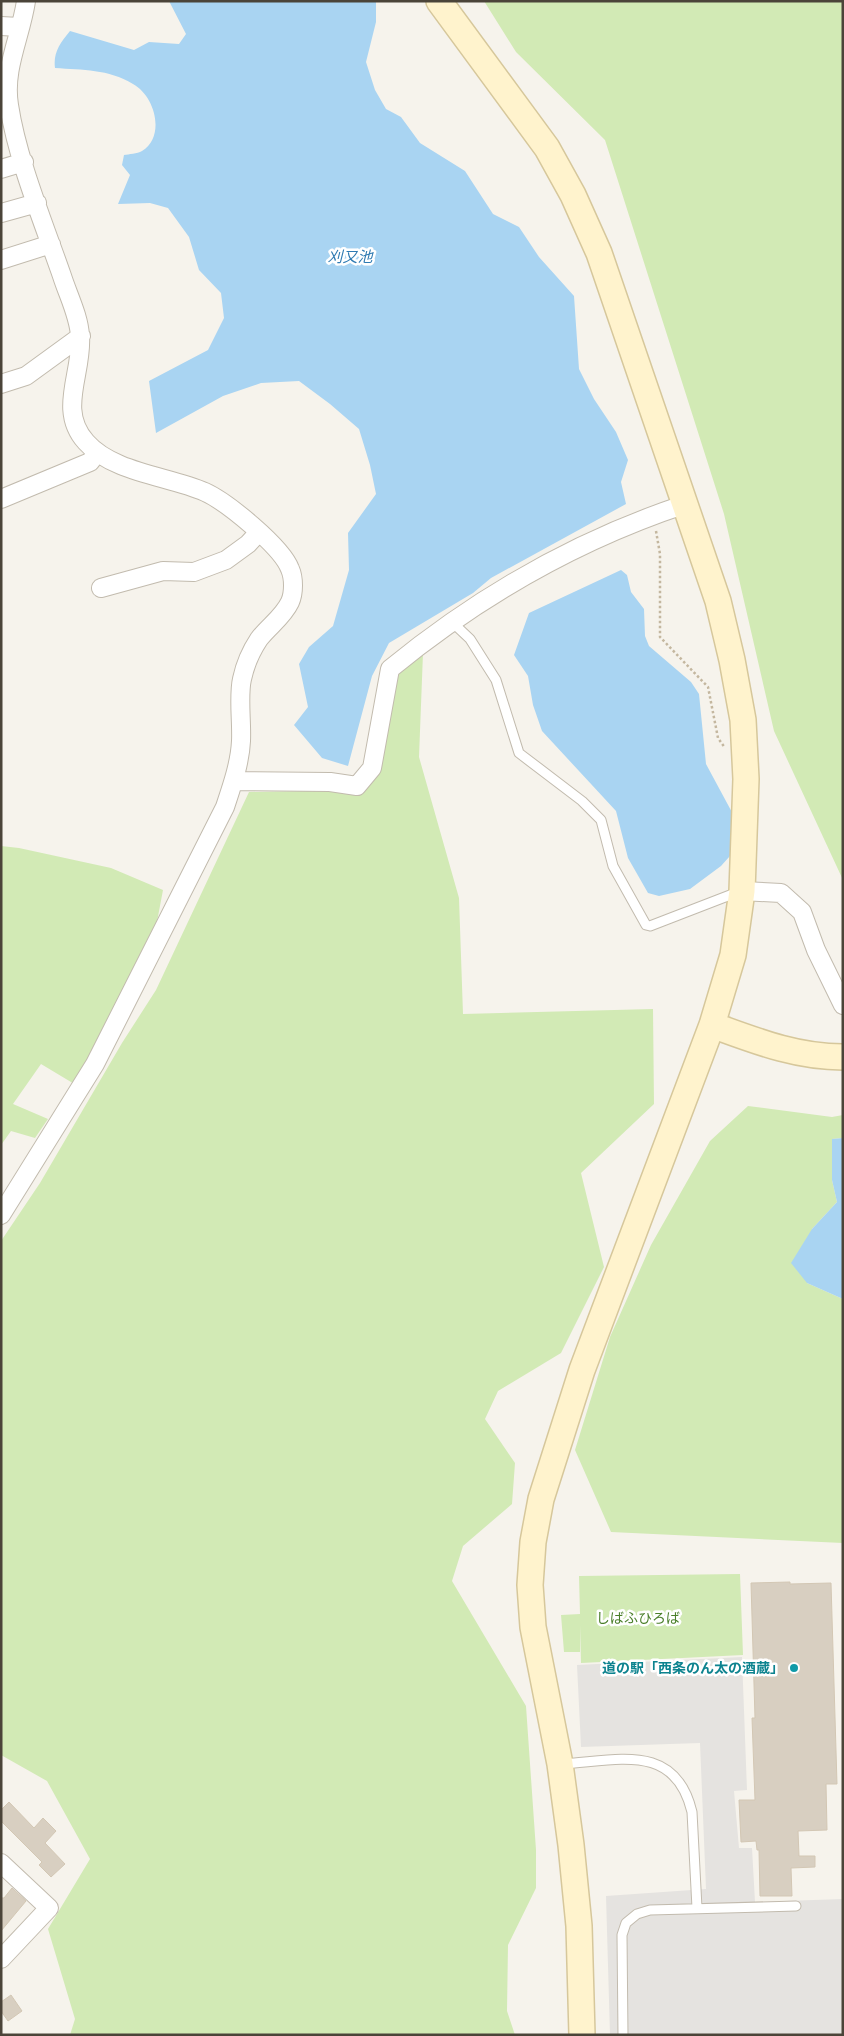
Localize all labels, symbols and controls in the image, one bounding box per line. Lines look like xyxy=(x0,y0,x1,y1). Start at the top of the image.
water label: 刈又池 xyxy=(327,247,374,267)
park label: しばふひろば xyxy=(596,1609,680,1627)
place label: 道の駅「西条のん太の酒蔵」 xyxy=(602,1659,784,1677)
marker: 道の駅「西条のん太の酒蔵」 xyxy=(788,1662,800,1674)

